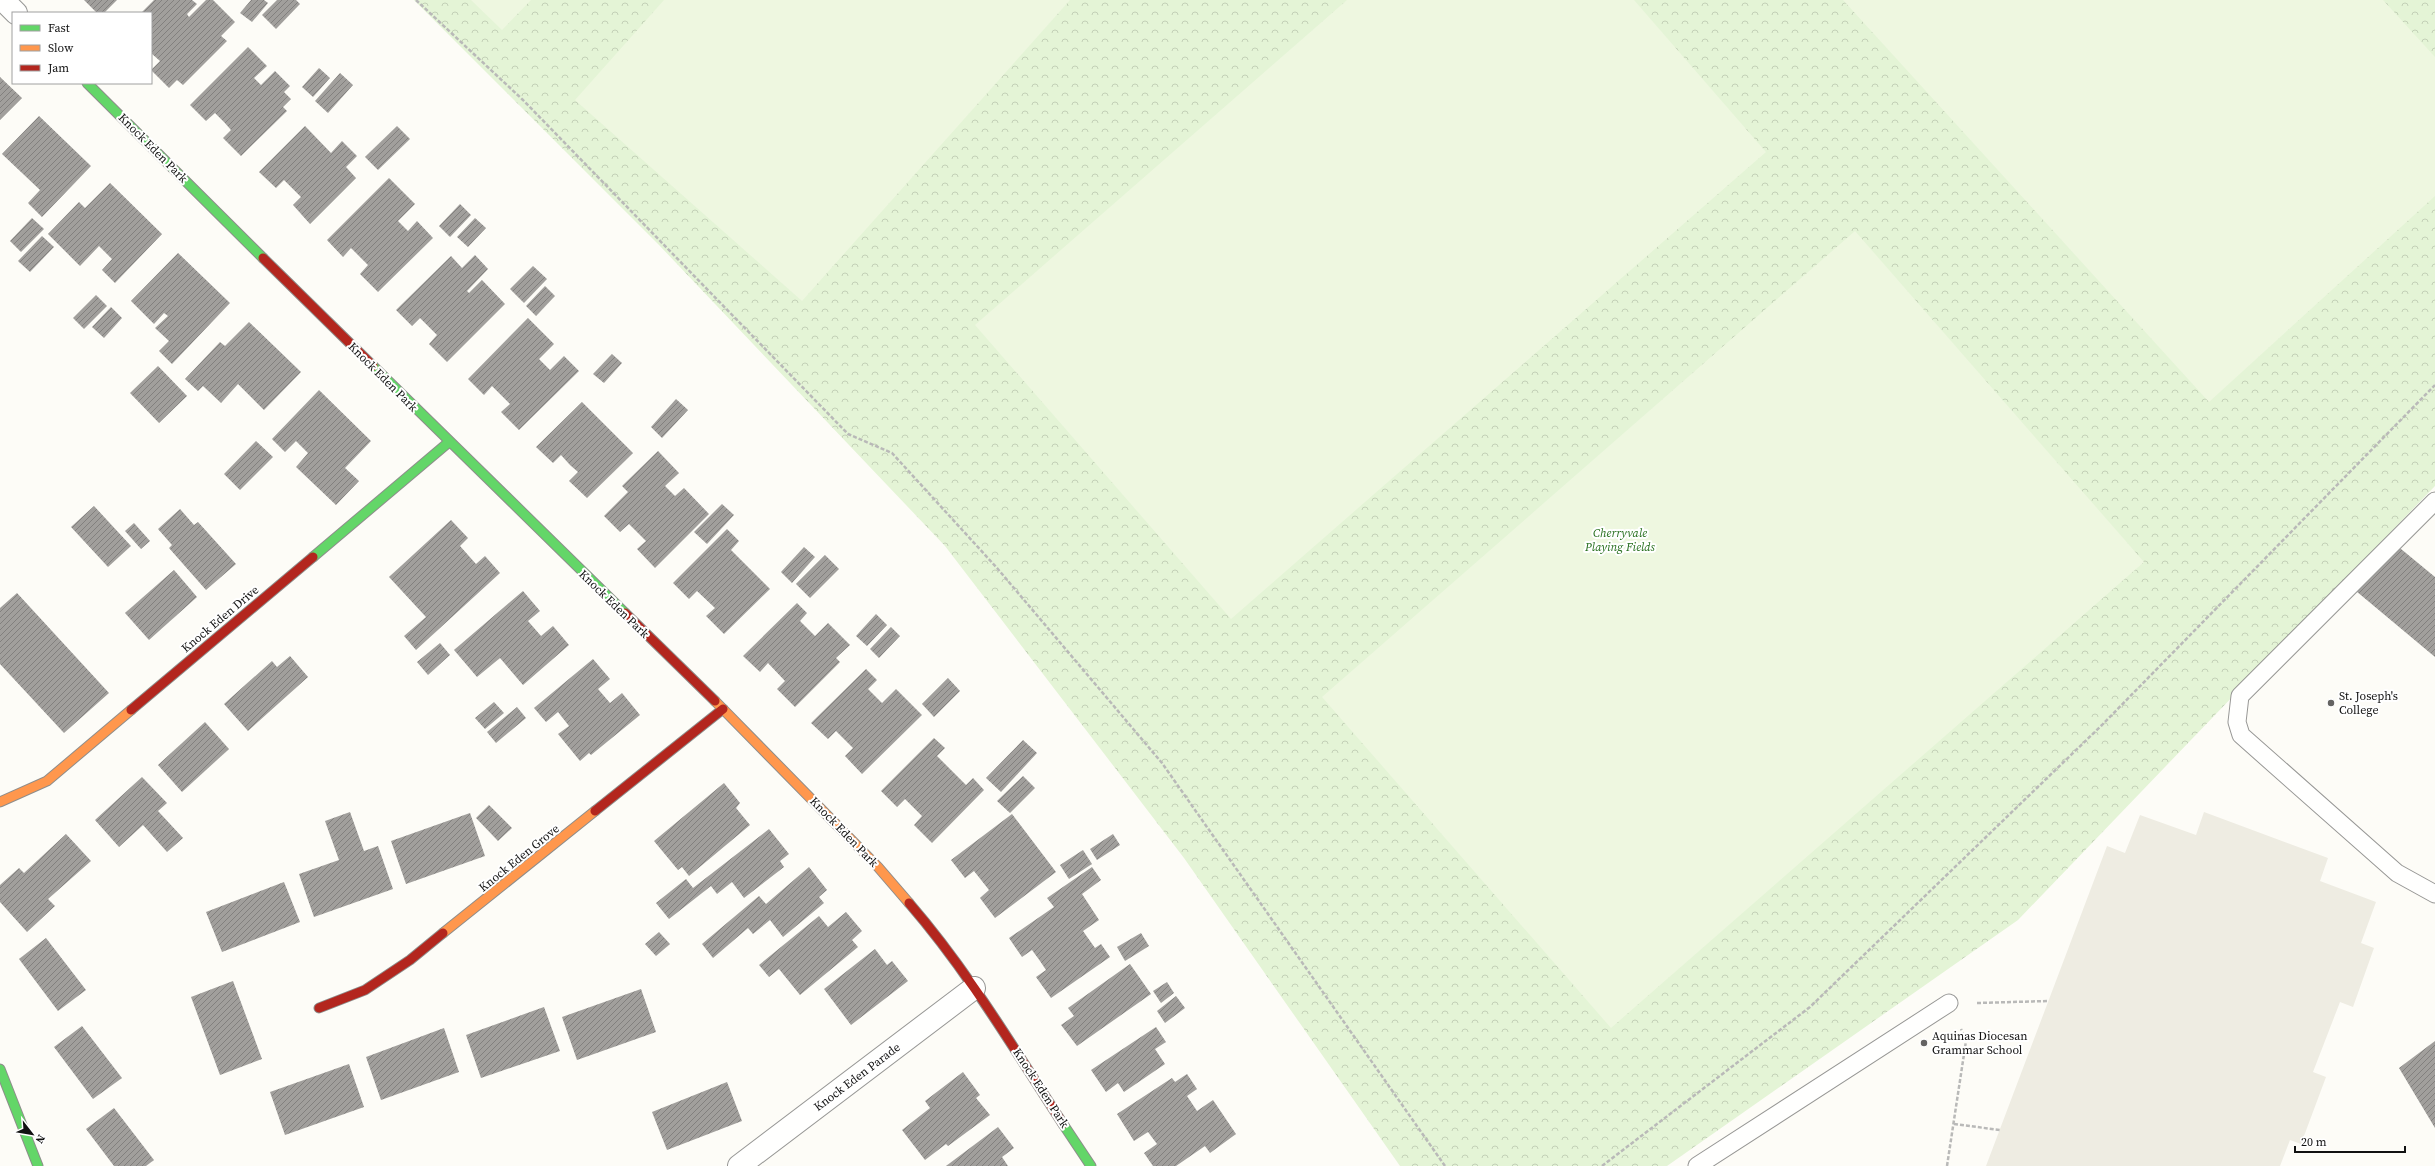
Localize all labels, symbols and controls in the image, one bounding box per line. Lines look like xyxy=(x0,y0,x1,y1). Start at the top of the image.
legend xyxy=(12,12,152,84)
text: Fast xyxy=(48,20,70,36)
text: Slow xyxy=(48,40,74,56)
text: Jam xyxy=(47,60,69,76)
street label: Knock Eden Park xyxy=(115,110,191,186)
street label: Knock Eden Park xyxy=(345,339,421,415)
park label: Cherryvale Playing Fields xyxy=(1584,525,1656,555)
street label: Knock Eden Park xyxy=(575,566,653,642)
street label: Knock Eden Drive xyxy=(178,582,262,656)
place label: St. Joseph's College xyxy=(2339,688,2398,718)
marker: St. Joseph's College xyxy=(2326,698,2336,708)
street label: Knock Eden Park xyxy=(806,793,882,871)
street label: Knock Eden Grove xyxy=(476,821,562,895)
place label: Aquinas Diocesan Grammar School xyxy=(1932,1028,2028,1058)
marker: Aquinas Diocesan Grammar School xyxy=(1919,1038,1929,1048)
street label: Knock Eden Parade xyxy=(811,1039,903,1115)
street label: Knock Eden Park xyxy=(1009,1045,1073,1131)
north arrow xyxy=(12,1114,52,1154)
scale bar xyxy=(2295,1128,2405,1154)
text: N xyxy=(32,1132,49,1146)
text: 20 m xyxy=(2301,1134,2327,1150)

